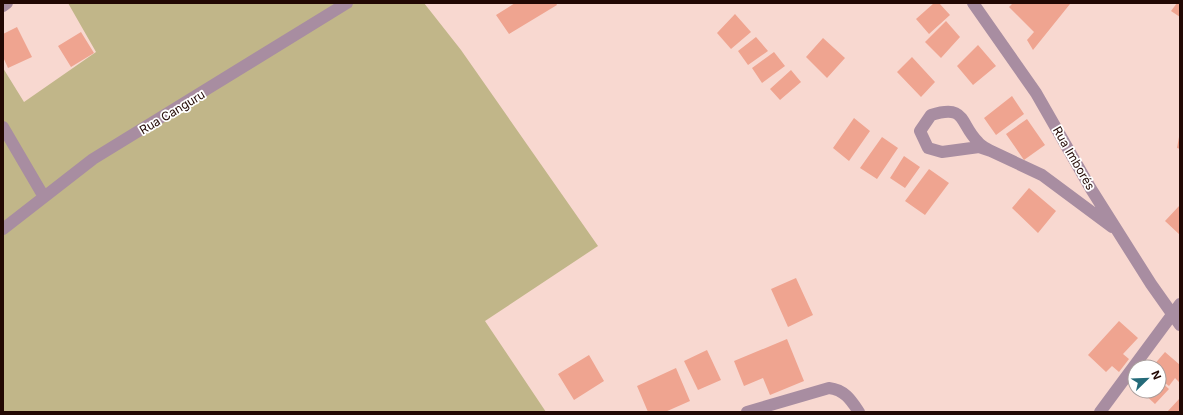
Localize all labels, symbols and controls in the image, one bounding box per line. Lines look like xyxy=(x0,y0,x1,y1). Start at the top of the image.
street label: Rua Canguru xyxy=(137,87,207,137)
street label: Rua Imborés xyxy=(1050,124,1098,192)
north arrow xyxy=(1127,359,1167,399)
text: N xyxy=(1148,368,1164,382)

